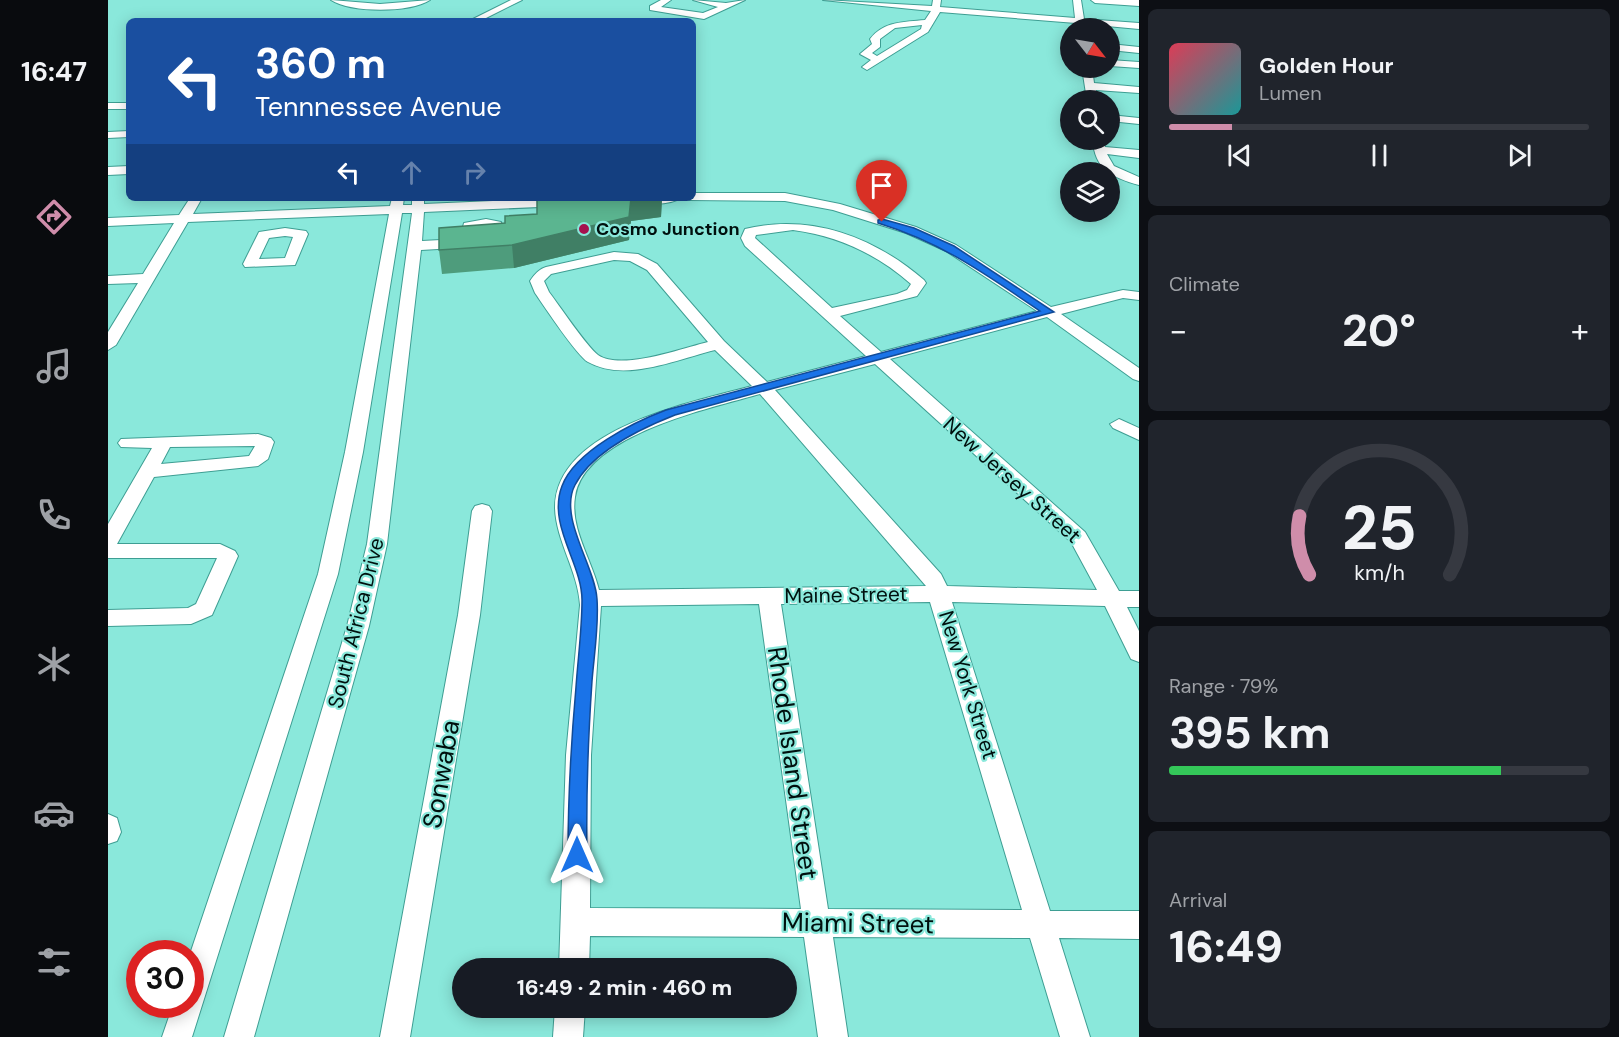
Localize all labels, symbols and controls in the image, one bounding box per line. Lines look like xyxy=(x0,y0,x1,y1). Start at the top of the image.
north arrow xyxy=(1060,18,1120,78)
map controls xyxy=(1060,18,1120,222)
text: 360 m xyxy=(255,36,386,91)
icon: left xyxy=(156,42,234,120)
text: Golden Hour xyxy=(1259,51,1394,80)
text: 16:47 xyxy=(21,54,87,89)
text: Lumen xyxy=(1259,80,1322,106)
text: Tennnessee Avenue xyxy=(255,89,502,124)
button: search xyxy=(1060,90,1120,150)
icon: previous xyxy=(1223,139,1256,172)
icon: pause xyxy=(1363,139,1396,172)
icon: next xyxy=(1503,139,1536,172)
icon: left xyxy=(332,156,365,189)
icon: ahead xyxy=(395,156,428,189)
icon: right xyxy=(458,156,491,189)
pin xyxy=(856,160,907,222)
button: layers xyxy=(1060,162,1120,222)
icon: arrive xyxy=(865,169,898,202)
icon: directions xyxy=(33,196,75,238)
place label: Cosmo Junction xyxy=(596,217,740,241)
marker: Cosmo Junction xyxy=(577,222,591,236)
text: Climate xyxy=(1169,271,1240,297)
text: 20° xyxy=(1342,301,1416,360)
text: − xyxy=(1169,309,1187,352)
text: + xyxy=(1571,309,1589,352)
icon: music xyxy=(33,345,75,387)
street label: New Jersey Street xyxy=(937,410,1087,550)
text: 25 xyxy=(1342,488,1416,569)
icon: phone xyxy=(33,494,75,536)
street label: South Africa Drive xyxy=(321,535,391,711)
text: km/h xyxy=(1354,560,1404,588)
street label: Maine Street xyxy=(784,580,908,610)
street label: New York Street xyxy=(932,607,1004,763)
icon: climate xyxy=(33,643,75,685)
street label: Rhode Island Street xyxy=(760,644,826,882)
text: Range · 79% xyxy=(1169,673,1278,699)
text: 395 km xyxy=(1169,703,1331,762)
street label: Sonwaba xyxy=(415,717,467,831)
icon: car xyxy=(33,792,75,834)
position arrow xyxy=(545,823,609,887)
text: Arrival xyxy=(1169,887,1227,913)
street label: Miami Street xyxy=(782,905,934,941)
text: 16:49 xyxy=(1169,917,1283,976)
speed limit sign: 30 xyxy=(126,940,204,1018)
icon: filters xyxy=(33,941,75,983)
text: 16:49 · 2 min · 460 m xyxy=(517,973,732,1002)

